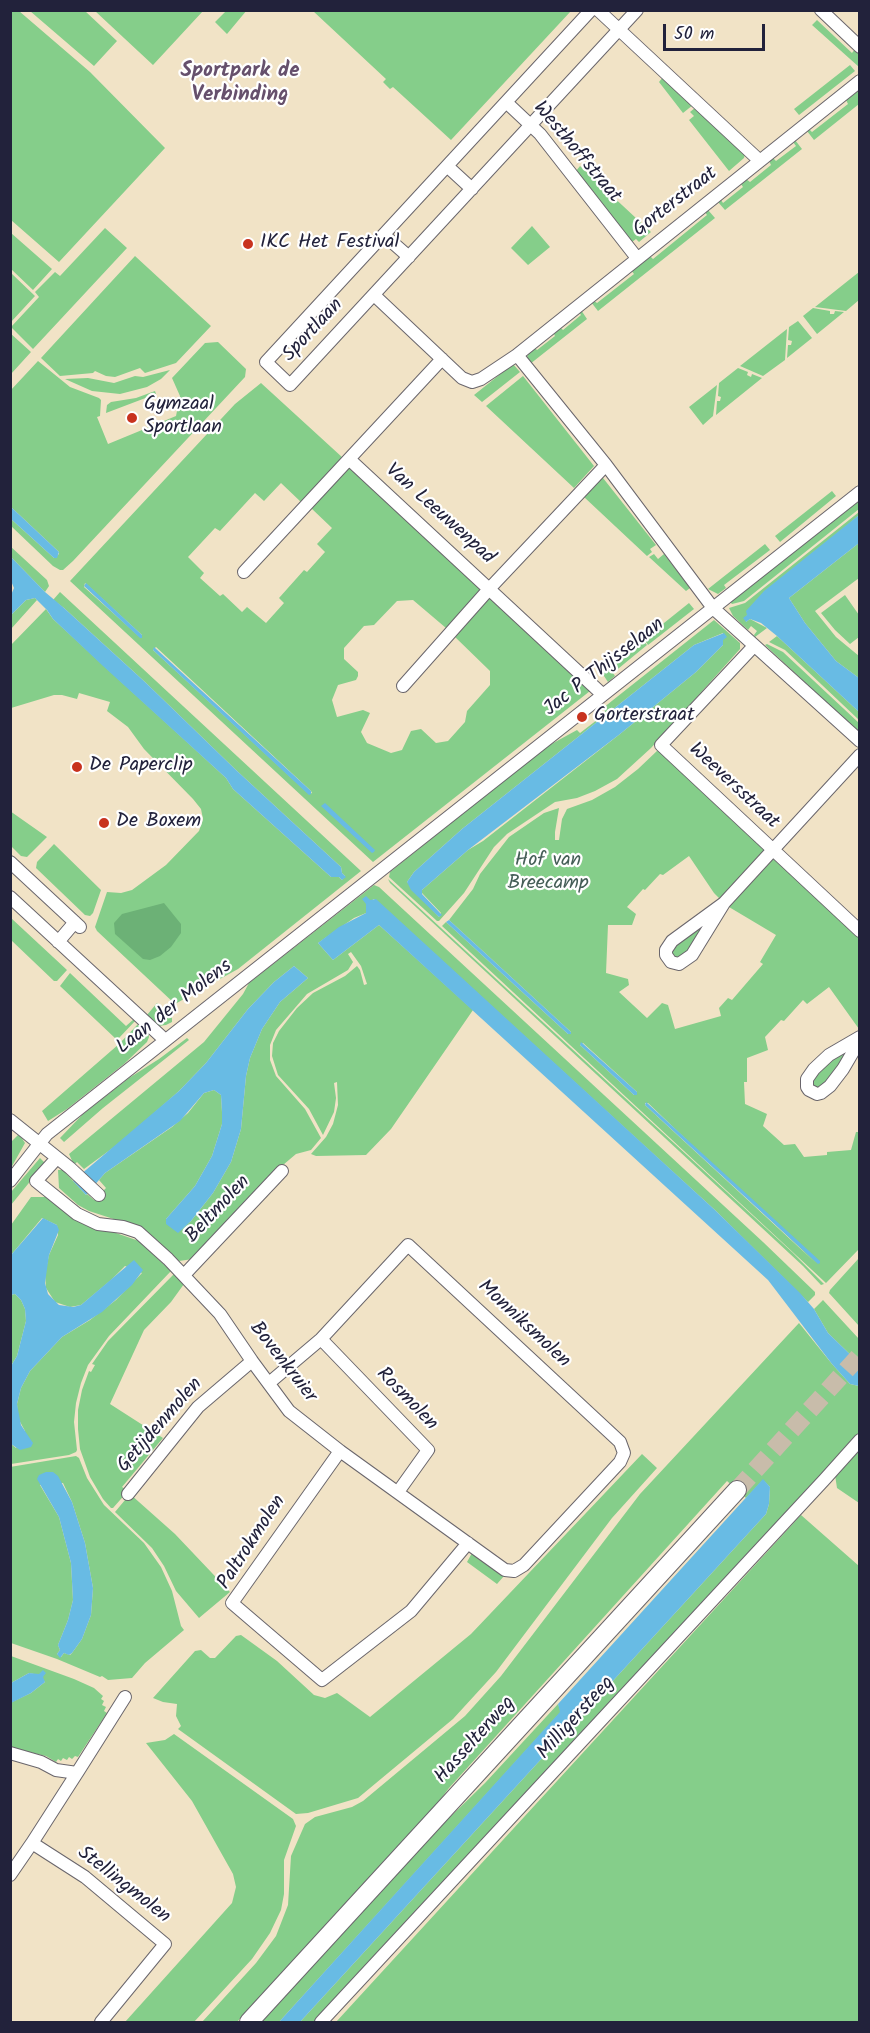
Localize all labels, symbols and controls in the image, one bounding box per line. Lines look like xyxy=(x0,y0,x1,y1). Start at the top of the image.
scale bar xyxy=(666,12,768,50)
text: 50 m xyxy=(674,20,714,49)
district label: Sportpark de Verbinding xyxy=(180,59,300,109)
street label: Westhoffstraat xyxy=(527,97,625,209)
street label: Gorterstraat xyxy=(629,163,723,243)
place label: IKC Het Festival xyxy=(260,232,399,256)
marker: IKC Het Festival xyxy=(241,237,255,251)
street label: Sportlaan xyxy=(279,294,349,368)
place label: Gymzaal Sportlaan xyxy=(144,394,222,441)
marker: Gymzaal Sportlaan xyxy=(125,411,139,425)
street label: Van Leeuwenpad xyxy=(379,459,499,571)
street label: Jac P Thijsselaan xyxy=(540,614,670,722)
place label: Gorterstraat xyxy=(594,705,695,729)
marker: Gorterstraat xyxy=(575,710,589,724)
street label: Weeversstraat xyxy=(683,739,783,835)
place label: De Paperclip xyxy=(89,755,192,779)
marker: De Paperclip xyxy=(70,760,84,774)
place label: De Boxem xyxy=(116,811,201,835)
marker: De Boxem xyxy=(97,816,111,830)
park label: Hof van Breecamp xyxy=(507,850,589,897)
street label: Laan der Molens xyxy=(112,955,238,1061)
street label: Beltmolen xyxy=(182,1171,256,1249)
street label: Monniksmolen xyxy=(472,1276,574,1374)
street label: Bovenkruier xyxy=(243,1318,321,1408)
street label: Rosmolen xyxy=(370,1363,442,1437)
street label: Getijdenmolen xyxy=(113,1374,209,1478)
street label: Paltrokmolen xyxy=(214,1491,292,1595)
street label: Milligersteeg xyxy=(533,1672,621,1766)
street label: Hasselterweg xyxy=(431,1692,521,1790)
street label: Stellingmolen xyxy=(72,1842,174,1930)

